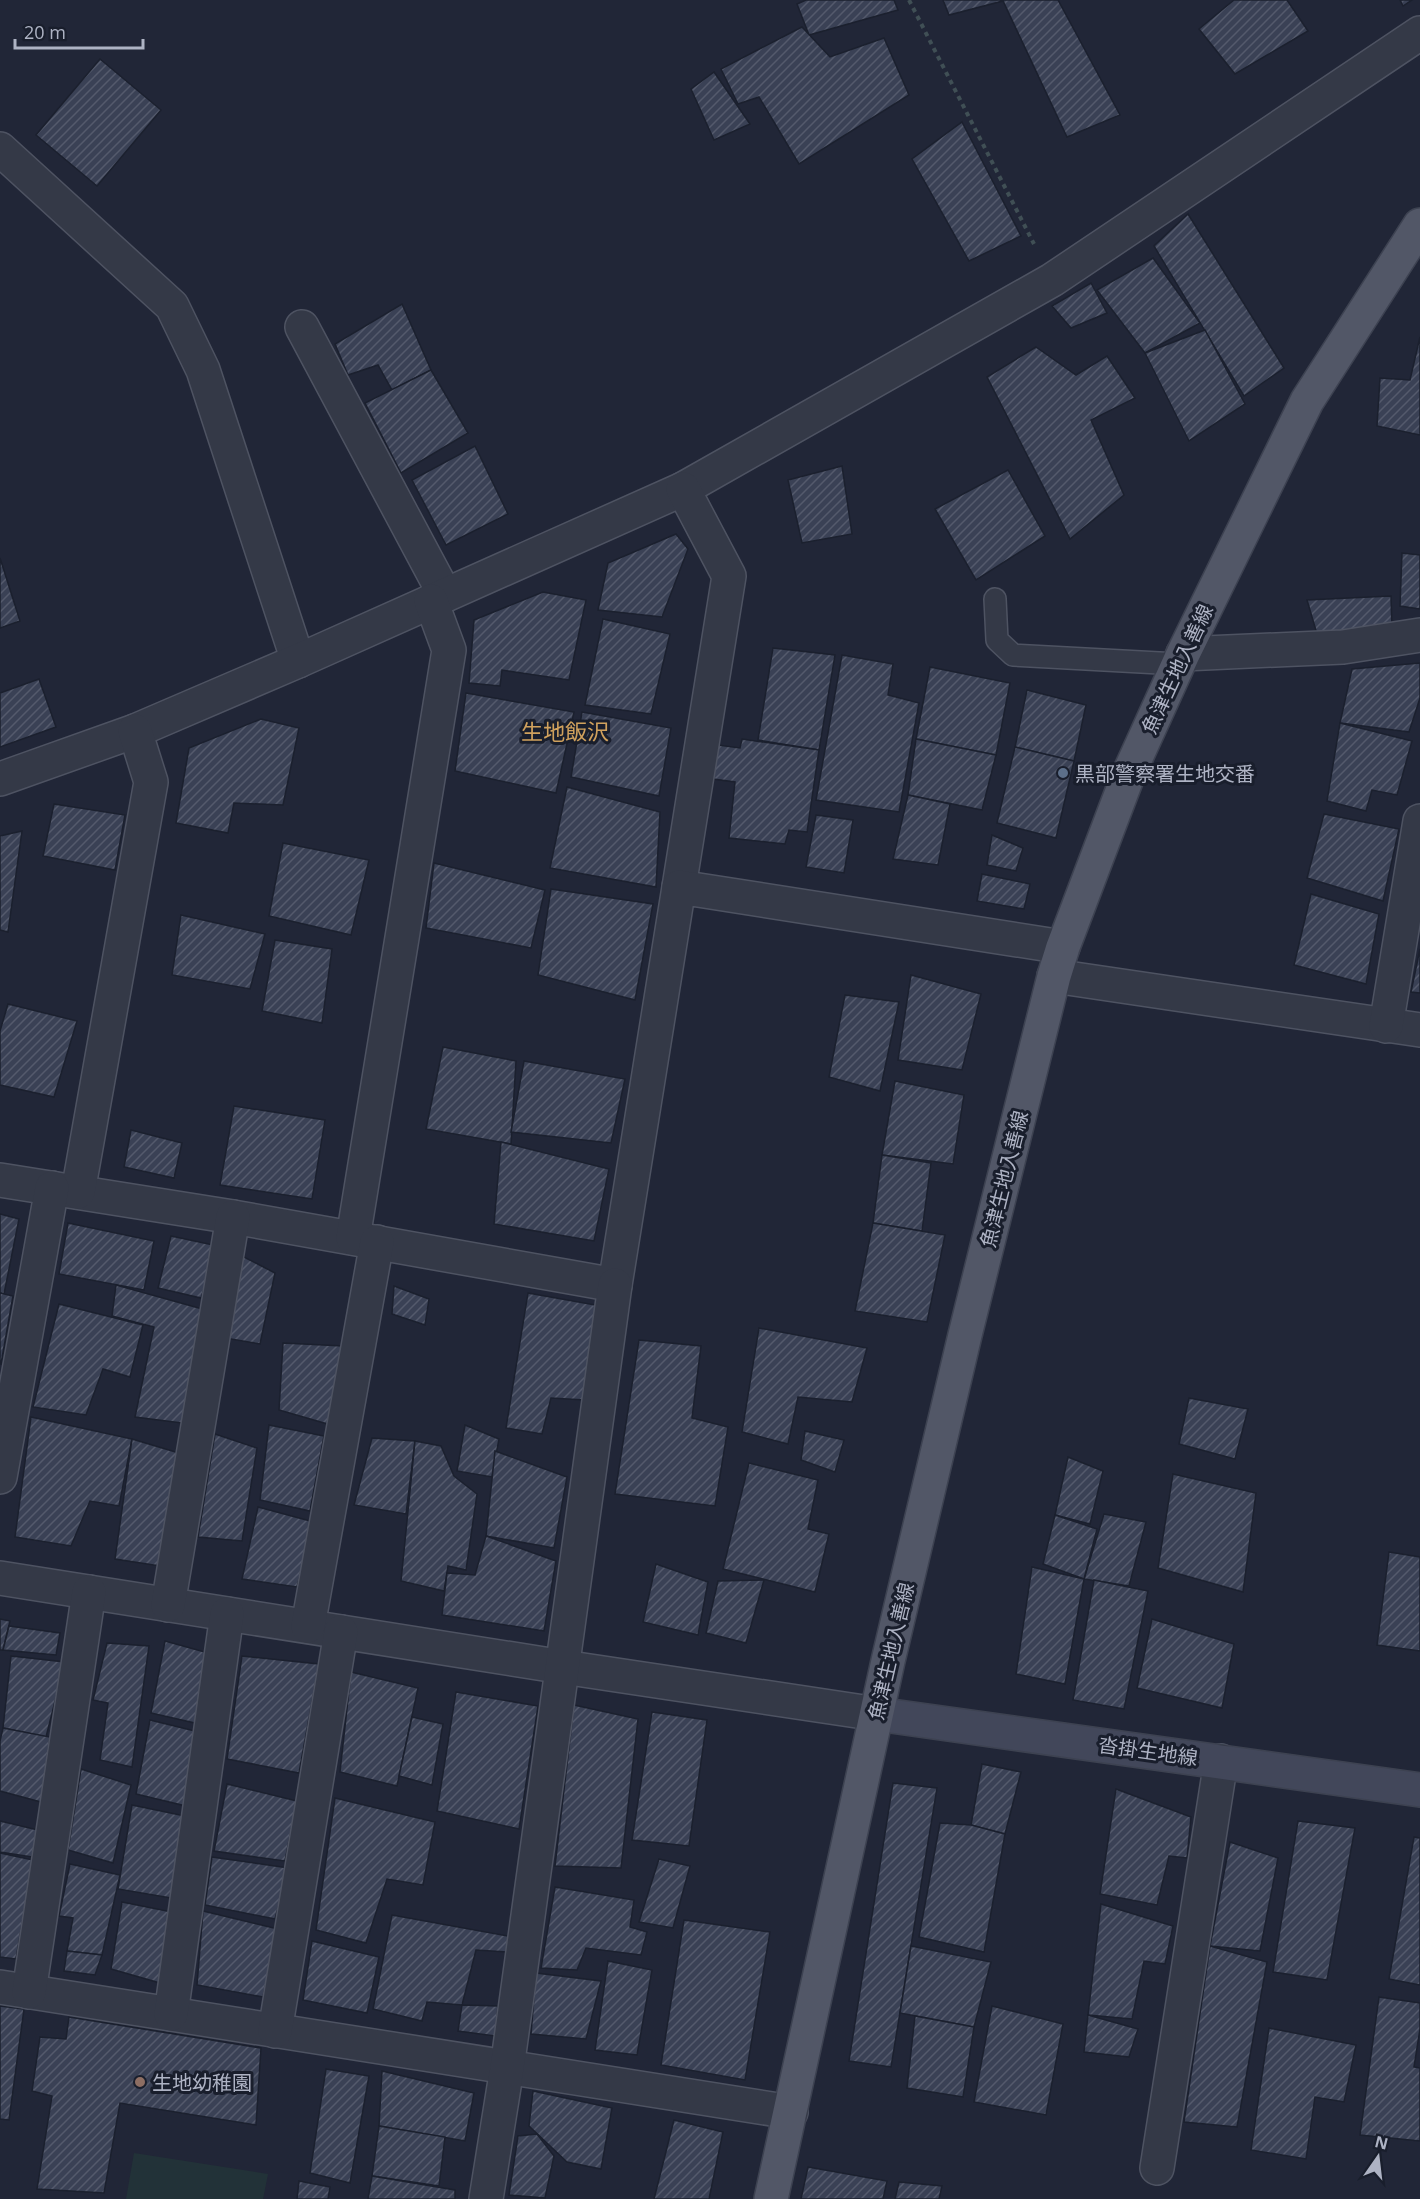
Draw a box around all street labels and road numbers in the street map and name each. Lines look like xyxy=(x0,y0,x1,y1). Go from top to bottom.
street label: 魚津生地入善線 xyxy=(1135,600,1219,738)
street label: 魚津生地入善線 xyxy=(974,1108,1034,1250)
street label: 魚津生地入善線 xyxy=(862,1580,920,1722)
street label: 沓掛生地線 xyxy=(1097,1731,1199,1771)

